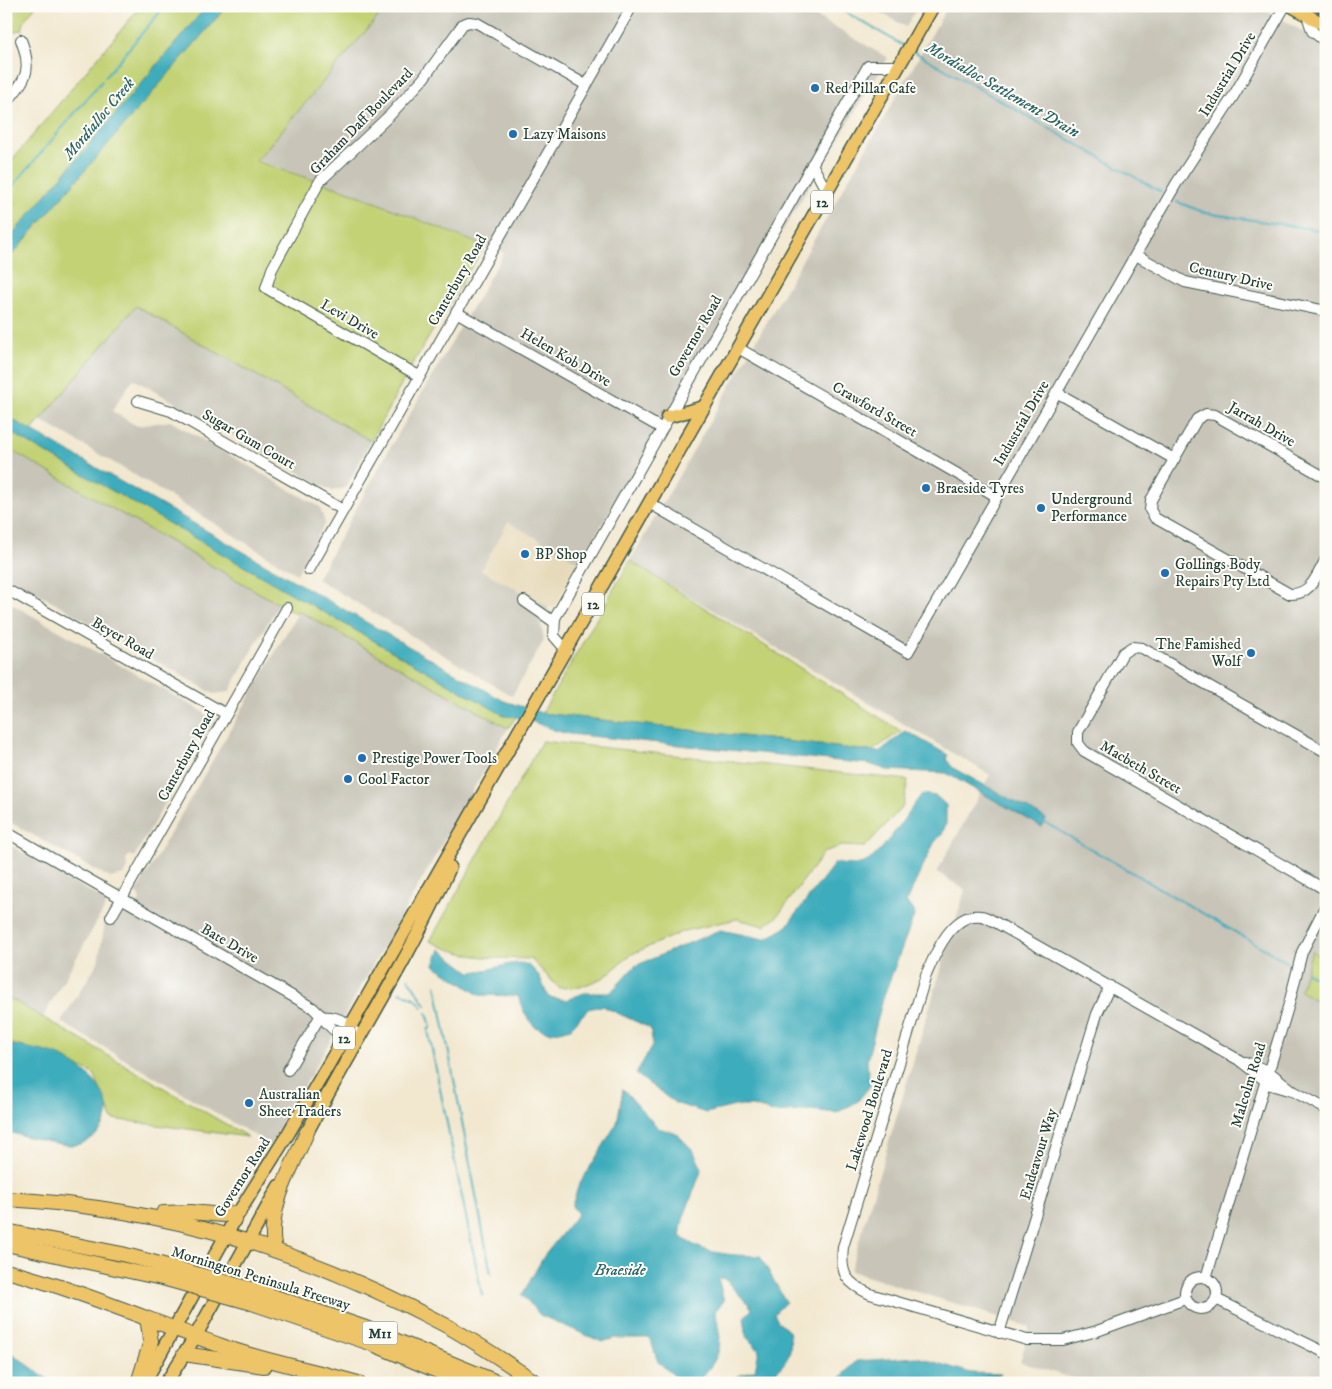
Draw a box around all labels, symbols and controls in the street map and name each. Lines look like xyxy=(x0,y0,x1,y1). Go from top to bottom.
street label: Industrial Drive xyxy=(1195,28,1260,120)
water label: Mordialloc Settlement Drain xyxy=(921,37,1083,142)
street label: Graham Daff Boulevard xyxy=(306,64,418,179)
water label: Mordialloc Creek xyxy=(58,73,139,164)
place label: Red Pillar Cafe xyxy=(825,79,916,98)
marker: Red Pillar Cafe xyxy=(809,82,821,94)
place label: Lazy Maisons xyxy=(523,125,606,144)
marker: Lazy Maisons xyxy=(507,128,519,140)
road number: 12 xyxy=(811,190,833,213)
street label: Canterbury Road xyxy=(424,231,491,329)
street label: Century Drive xyxy=(1187,258,1275,295)
street label: Governor Road xyxy=(664,292,727,380)
street label: Levi Drive xyxy=(317,295,382,344)
street label: Helen Kob Drive xyxy=(517,324,615,391)
street label: Crawford Street xyxy=(829,377,921,442)
street label: Industrial Drive xyxy=(989,377,1054,469)
street label: Jarrah Drive xyxy=(1223,397,1299,451)
street label: Sugar Gum Court xyxy=(199,405,299,474)
place label: Braeside Tyres xyxy=(936,479,1024,498)
marker: Braeside Tyres xyxy=(920,482,932,494)
place label: Underground Performance xyxy=(1051,490,1133,526)
marker: Underground Performance xyxy=(1035,502,1047,514)
place label: BP Shop xyxy=(535,545,587,564)
marker: BP Shop xyxy=(519,548,531,560)
place label: Gollings Body Repairs Pty Ltd xyxy=(1175,555,1270,591)
marker: Gollings Body Repairs Pty Ltd xyxy=(1159,567,1171,579)
road number: 12 xyxy=(582,592,604,616)
street label: Beyer Road xyxy=(88,613,158,664)
place label: The Famished Wolf xyxy=(1156,635,1243,671)
marker: The Famished Wolf xyxy=(1245,647,1257,659)
street label: Canterbury Road xyxy=(153,706,220,804)
street label: Macbeth Street xyxy=(1097,736,1185,799)
place label: Prestige Power Tools xyxy=(372,749,497,768)
marker: Prestige Power Tools xyxy=(356,752,368,764)
place label: Cool Factor xyxy=(358,770,430,789)
marker: Cool Factor xyxy=(342,773,354,785)
street label: Bate Drive xyxy=(198,919,262,968)
road number: 12 xyxy=(333,1026,355,1050)
street label: Malcolm Road xyxy=(1226,1040,1271,1130)
street label: Lakewood Boulevard xyxy=(842,1047,897,1173)
place label: Australian Sheet Traders xyxy=(259,1085,341,1121)
marker: Australian Sheet Traders xyxy=(243,1097,255,1109)
street label: Endeavour Way xyxy=(1016,1105,1062,1202)
street label: Governor Road xyxy=(210,1133,275,1221)
street label: Mornington Peninsula Freeway xyxy=(169,1242,354,1315)
water label: Braeside xyxy=(594,1260,646,1280)
road number: M11 xyxy=(362,1322,398,1345)

